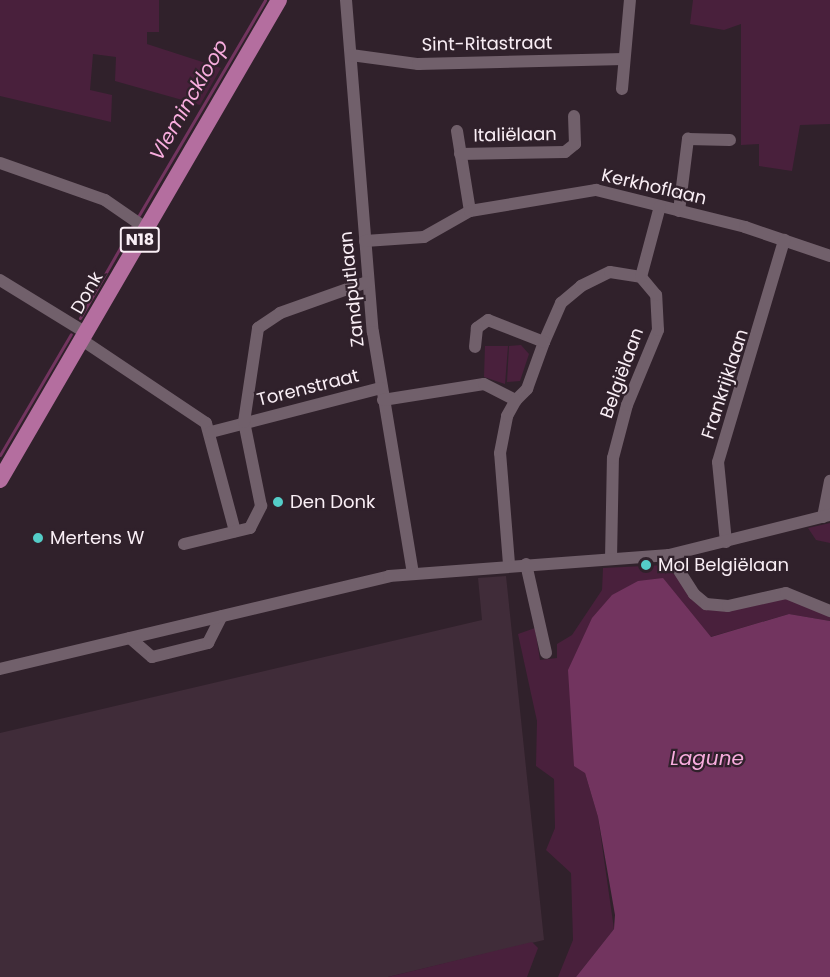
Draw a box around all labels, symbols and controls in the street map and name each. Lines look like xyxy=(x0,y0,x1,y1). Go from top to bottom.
street label: Sint-Ritastraat xyxy=(422,32,552,56)
water label: Vleminckloop xyxy=(145,35,233,165)
street label: Italiëlaan xyxy=(473,123,557,147)
street label: Kerkhoflaan xyxy=(599,164,709,210)
road number: N18 xyxy=(119,227,161,253)
street label: Zandputlaan xyxy=(335,230,369,348)
street label: Donk xyxy=(66,268,108,318)
street label: Belgiëlaan xyxy=(596,325,648,421)
street label: Frankrijklaan xyxy=(697,326,753,442)
street label: Torenstraat xyxy=(255,365,361,411)
place label: Den Donk xyxy=(290,491,375,513)
marker: Den Donk xyxy=(271,495,285,509)
place label: Mertens W xyxy=(50,527,144,549)
marker: Mertens W xyxy=(31,531,45,545)
place label: Mol Belgiëlaan xyxy=(658,554,789,576)
marker: Mol Belgiëlaan xyxy=(639,558,653,572)
water label: Lagune xyxy=(670,746,744,770)

